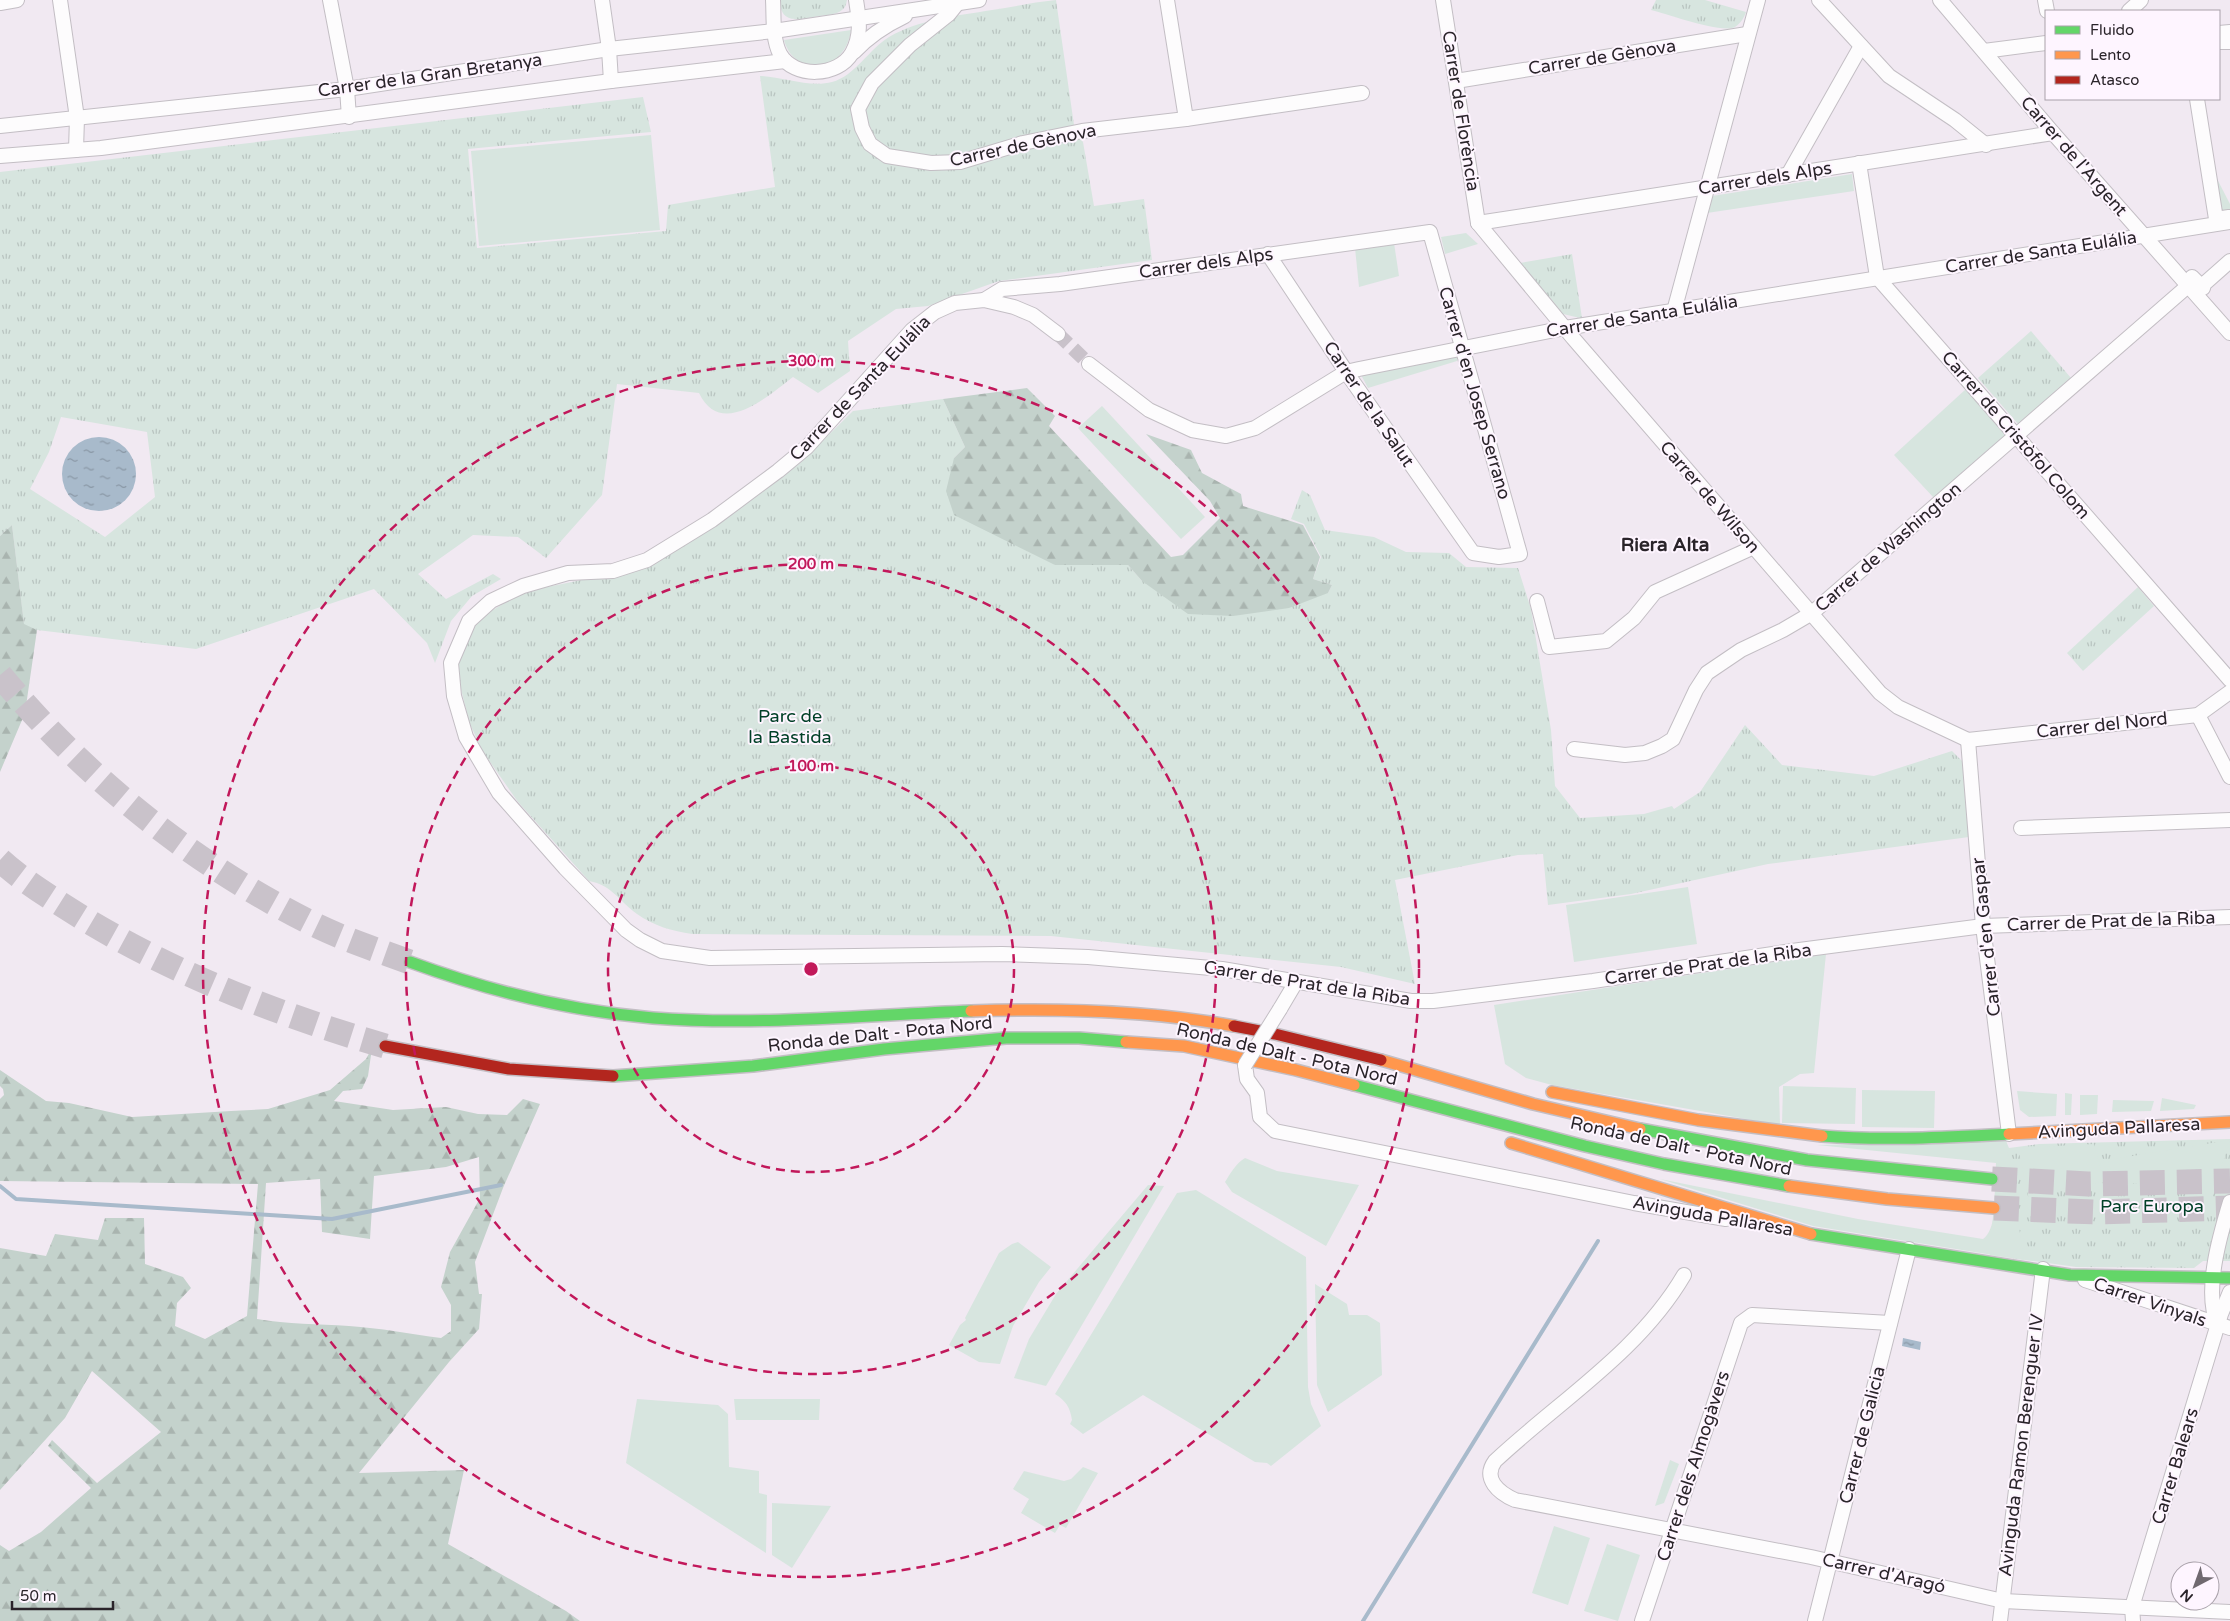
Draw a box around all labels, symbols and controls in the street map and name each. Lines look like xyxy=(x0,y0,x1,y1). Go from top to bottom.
legend xyxy=(2045,10,2220,100)
text: Fluido xyxy=(2090,21,2134,39)
street label: Carrer de Florència xyxy=(1437,29,1485,193)
street label: Carrer de Gènova xyxy=(1527,34,1677,80)
text: Lento xyxy=(2090,46,2131,64)
street label: Carrer de la Gran Bretanya xyxy=(316,48,544,102)
text: Atasco xyxy=(2090,71,2139,89)
street label: Carrer de l'Argent xyxy=(2016,92,2132,221)
street label: Carrer de Gènova xyxy=(948,119,1098,171)
street label: Carrer dels Alps xyxy=(1697,157,1833,199)
street label: Carrer de Santa Eulália xyxy=(1944,226,2138,278)
street label: Carrer dels Alps xyxy=(1138,243,1274,283)
street label: Carrer d'en Josep Serrano xyxy=(1434,284,1516,502)
street label: Carrer de Santa Eulália xyxy=(1545,290,1739,342)
street label: Carrer de Santa Eulália xyxy=(785,311,935,465)
street label: Carrer de la Salut xyxy=(1319,337,1419,471)
street label: Carrer de Cristòfol Colom xyxy=(1937,346,2095,524)
text: 300 m xyxy=(788,352,834,370)
street label: Carrer de Wilson xyxy=(1655,436,1765,558)
street label: Carrer de Washington xyxy=(1810,477,1966,617)
district label: Riera Alta xyxy=(1621,534,1709,556)
text: 200 m xyxy=(788,555,834,573)
park label: Parc de la Bastida xyxy=(748,705,832,748)
street label: Carrer del Nord xyxy=(2035,707,2169,743)
text: 100 m xyxy=(788,757,834,775)
street label: Carrer d'en Gaspar xyxy=(1967,856,2005,1018)
street label: Carrer de Prat de la Riba xyxy=(2006,906,2216,936)
street label: Carrer de Prat de la Riba xyxy=(1603,939,1813,989)
street label: Carrer de Prat de la Riba xyxy=(1202,956,1412,1010)
centre of rings xyxy=(802,960,820,978)
street label: Ronda de Dalt - Pota Nord xyxy=(766,1011,994,1057)
street label: Ronda de Dalt - Pota Nord xyxy=(1174,1018,1400,1090)
street label: Ronda de Dalt - Pota Nord xyxy=(1568,1112,1794,1180)
street label: Avinguda Pallaresa xyxy=(2037,1113,2201,1143)
street label: Avinguda Pallaresa xyxy=(1631,1191,1795,1241)
park label: Parc Europa xyxy=(2100,1195,2204,1217)
street label: Carrer Vinyals xyxy=(2090,1272,2210,1332)
street label: Avinguda Ramon Berenguer IV xyxy=(1994,1312,2048,1578)
street label: Carrer de Galicia xyxy=(1834,1364,1890,1506)
street label: Carrer dels Almogàvers xyxy=(1652,1368,1734,1564)
street label: Carrer Balears xyxy=(2147,1405,2203,1527)
street label: Carrer d'Aragó xyxy=(1820,1548,1948,1598)
north arrow xyxy=(2170,1561,2220,1611)
scale bar xyxy=(12,1578,114,1610)
text: N xyxy=(2177,1585,2197,1606)
text: 50 m xyxy=(20,1587,57,1605)

